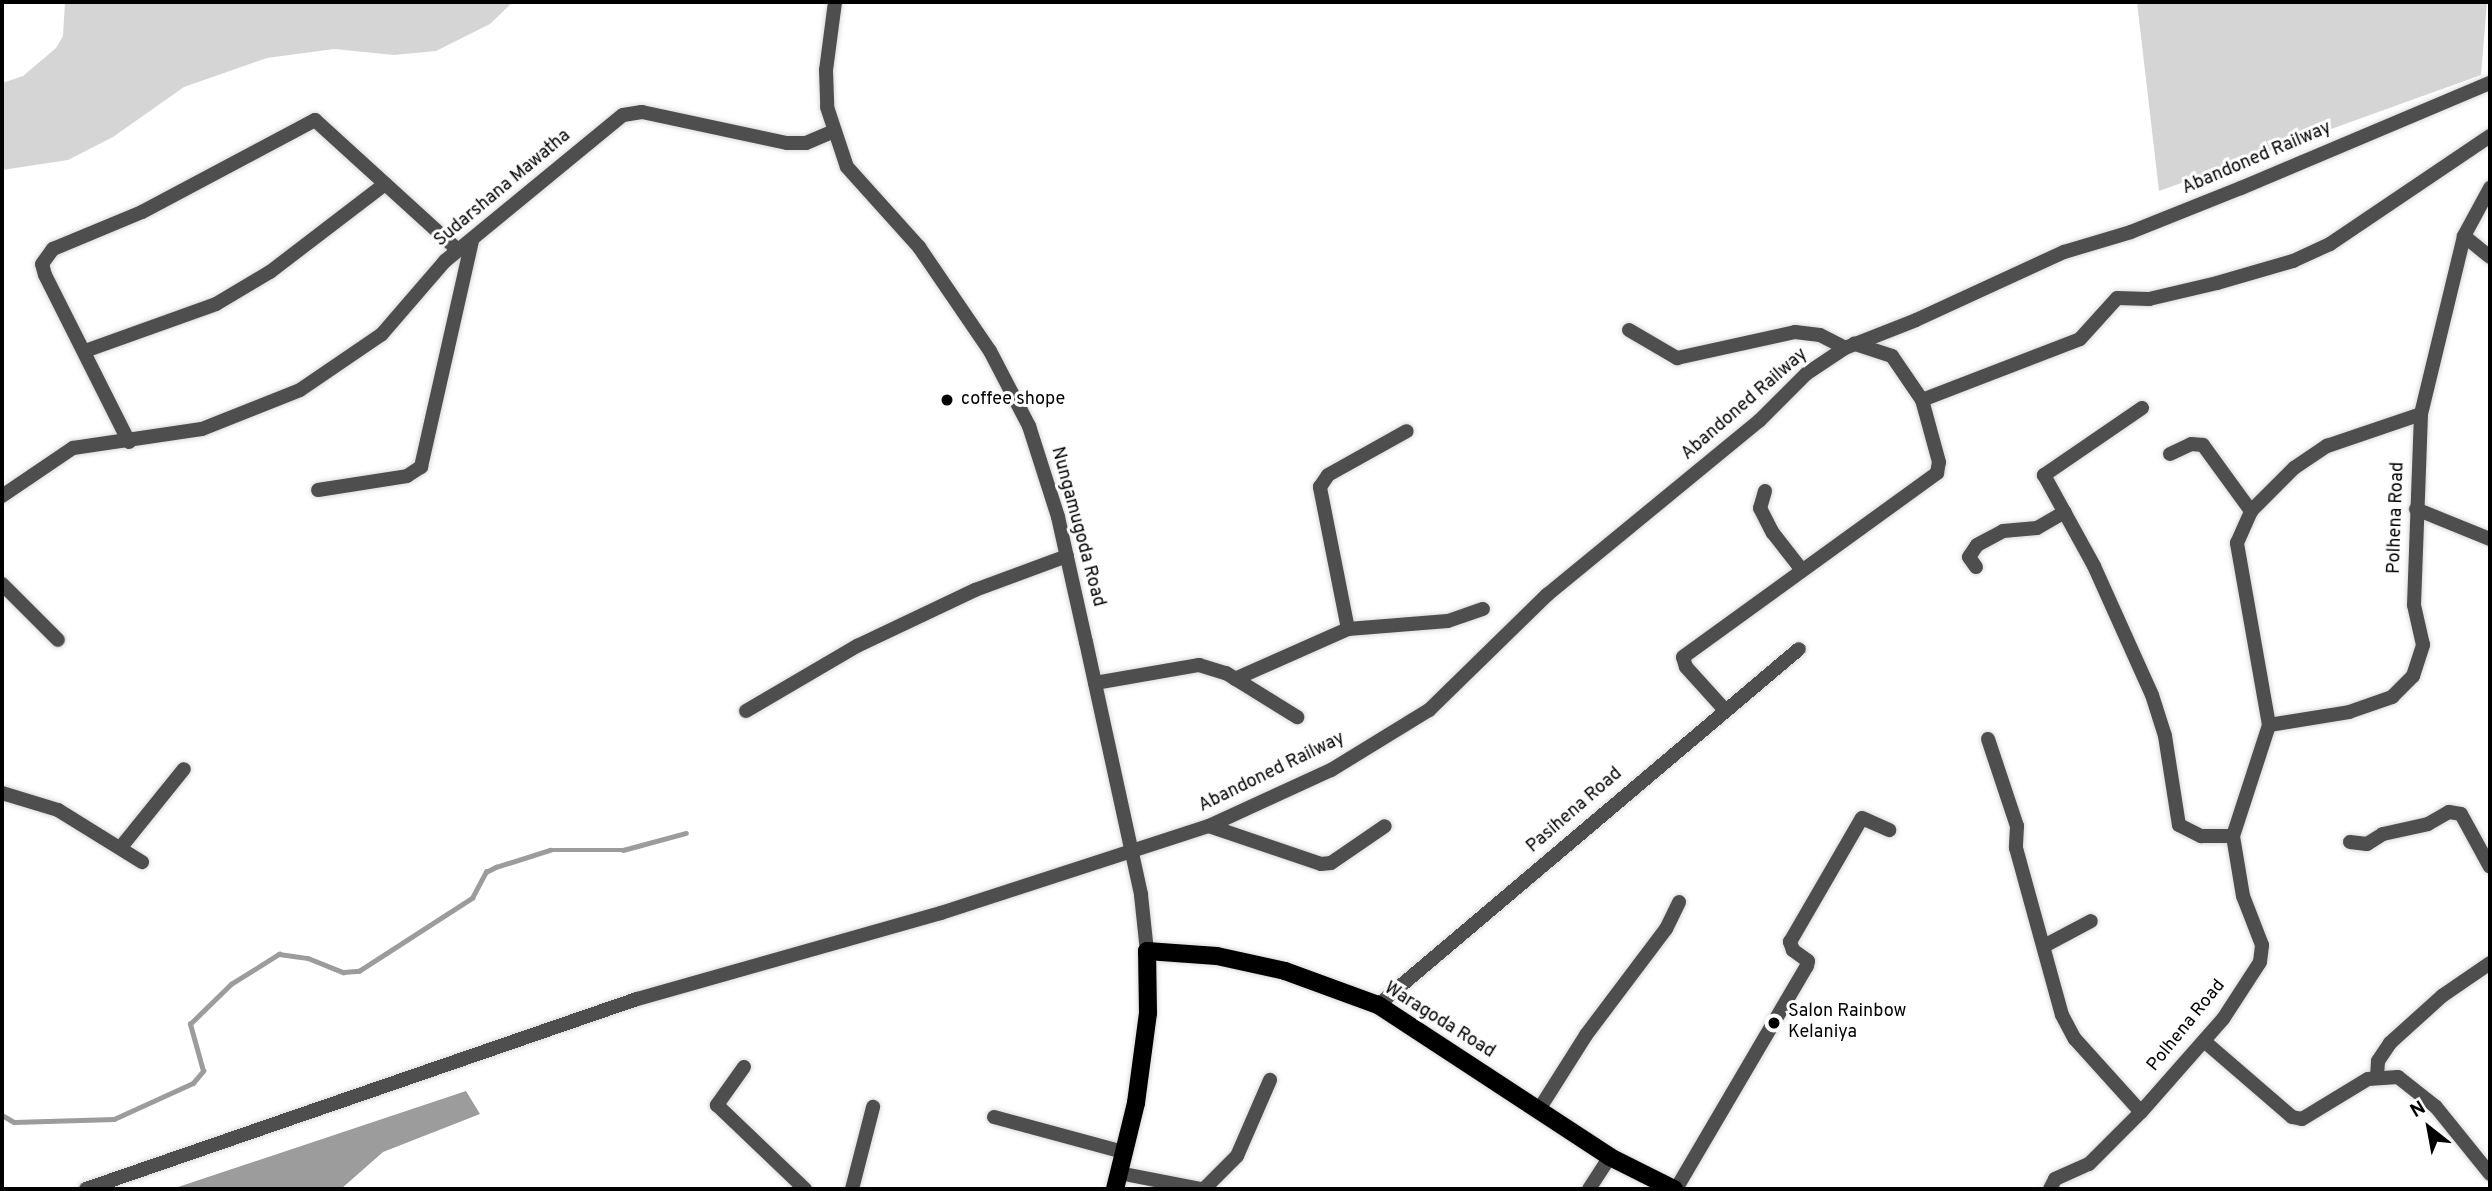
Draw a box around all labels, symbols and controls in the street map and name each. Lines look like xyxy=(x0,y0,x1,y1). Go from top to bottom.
street label: Abandoned Railway xyxy=(2179,118,2335,200)
street label: Sudarshana Mawatha xyxy=(431,126,575,252)
street label: Abandoned Railway xyxy=(1678,344,1812,466)
place label: coffee shope xyxy=(961,389,1065,411)
marker: coffee shope xyxy=(939,392,955,408)
street label: Nungamugoda Road xyxy=(1045,445,1109,609)
street label: Polhena Road xyxy=(2384,462,2410,574)
street label: Abandoned Railway xyxy=(1195,728,1349,818)
street label: Pasihena Road xyxy=(1523,764,1627,858)
street label: Polhena Road xyxy=(2143,976,2231,1076)
street label: Waragoda Road xyxy=(1380,978,1498,1064)
place label: Salon Rainbow Kelaniya xyxy=(1788,1002,1906,1044)
marker: Salon Rainbow Kelaniya xyxy=(1766,1015,1782,1031)
north arrow xyxy=(2394,1093,2464,1163)
text: N xyxy=(2406,1096,2430,1124)

